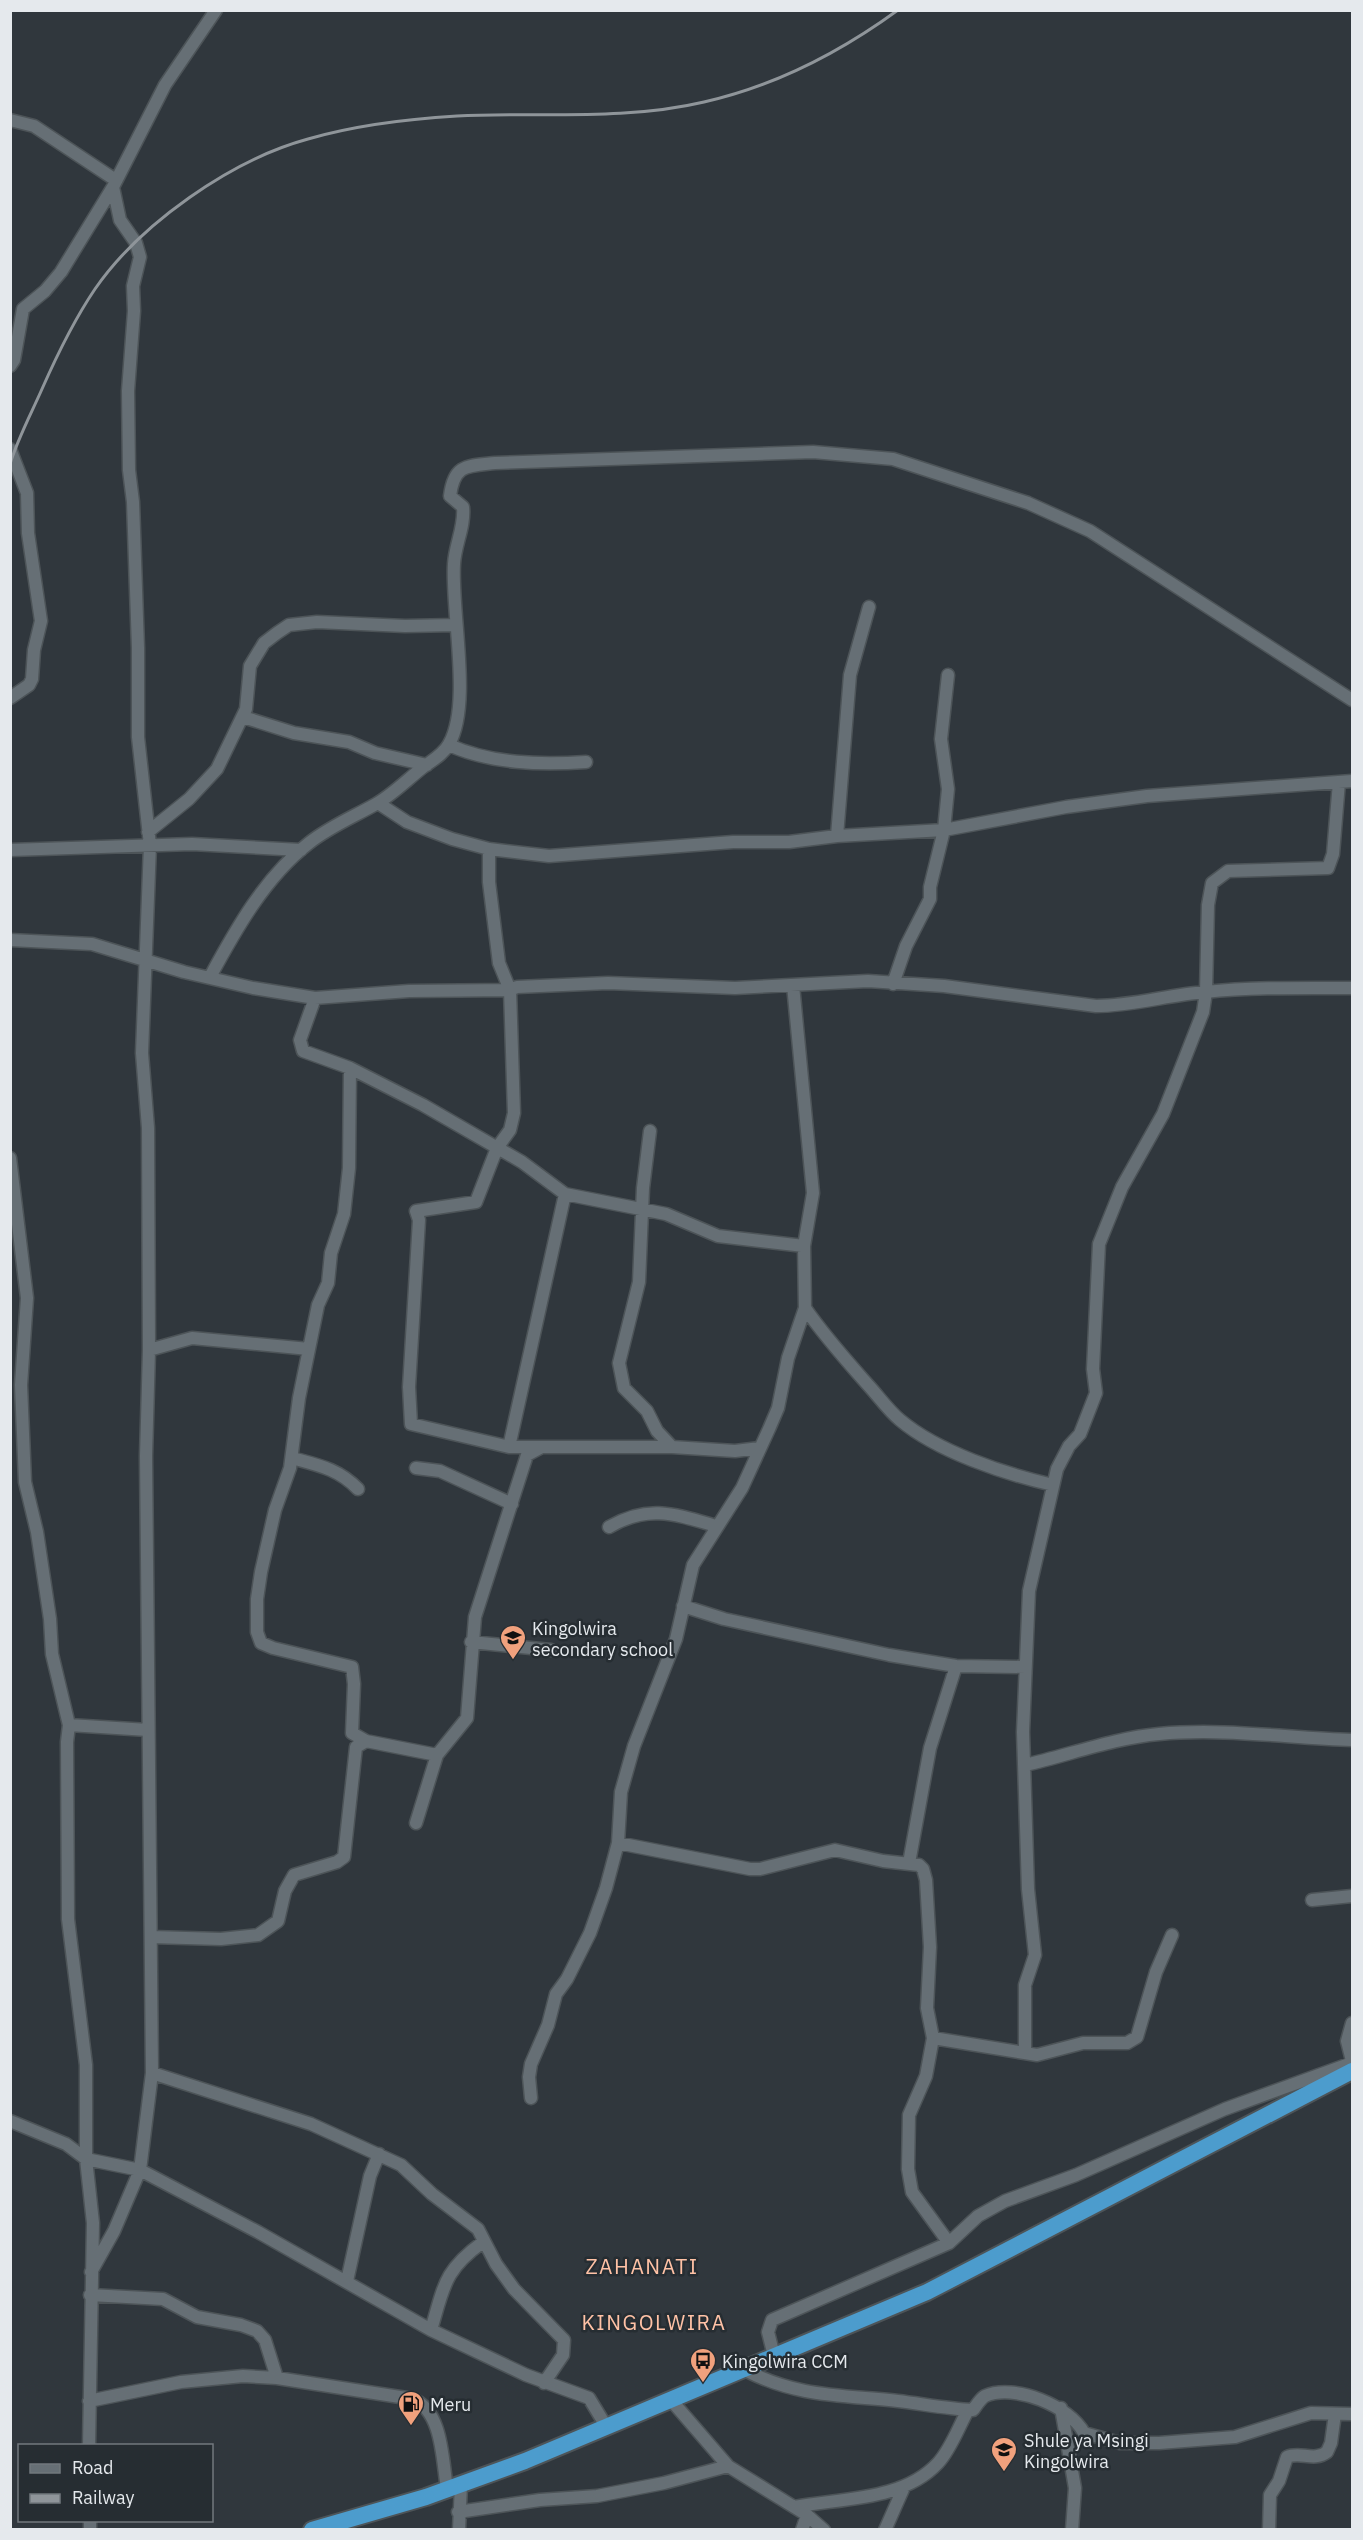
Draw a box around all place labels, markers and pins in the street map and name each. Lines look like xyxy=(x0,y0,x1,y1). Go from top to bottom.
place label: Kingolwira secondary school xyxy=(532,1617,673,1661)
school or university icon: Kingolwira secondary school xyxy=(498,1623,528,1661)
bus stop icon: Kingolwira CCM xyxy=(688,2346,718,2384)
place label: Kingolwira CCM xyxy=(722,2350,848,2373)
fuel station icon: Meru xyxy=(396,2389,426,2427)
place label: Meru xyxy=(430,2393,471,2416)
place label: Shule ya Msingi Kingolwira xyxy=(1024,2429,1149,2473)
school or university icon: Shule ya Msingi Kingolwira xyxy=(989,2435,1019,2473)

